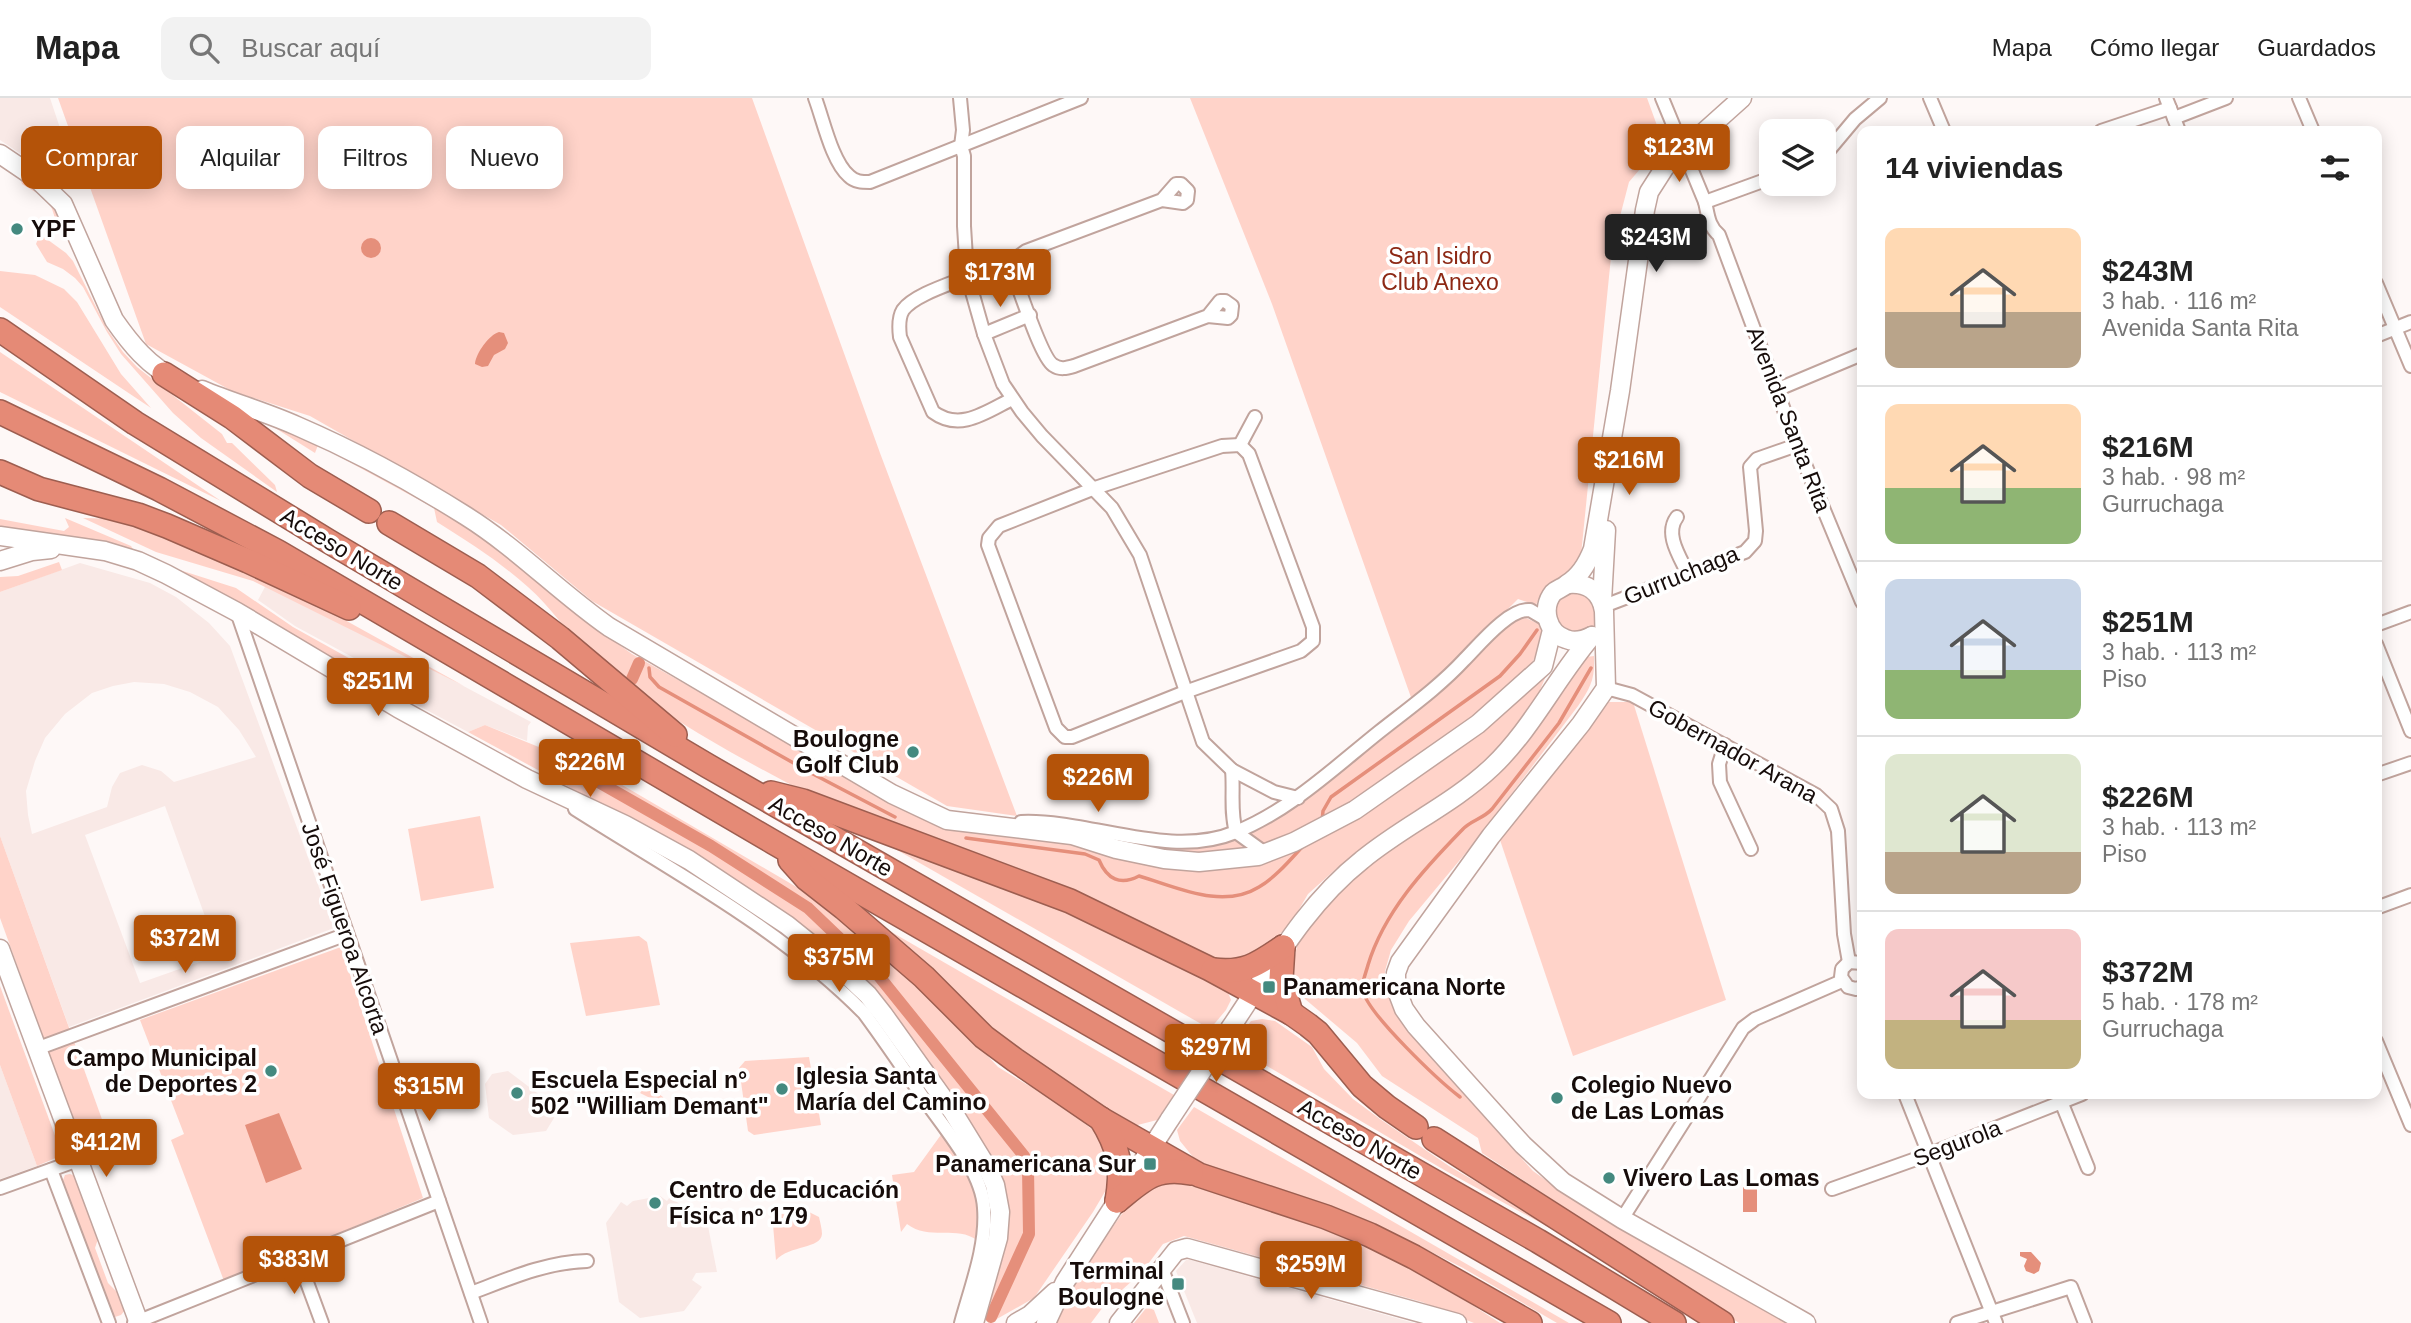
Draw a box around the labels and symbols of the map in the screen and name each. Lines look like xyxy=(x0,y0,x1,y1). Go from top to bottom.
pin: $123M xyxy=(1630,125,1728,184)
pin: $243M xyxy=(1607,214,1705,274)
place label: YPF xyxy=(31,216,76,242)
marker: YPF xyxy=(9,221,25,237)
park label: San Isidro Club Anexo xyxy=(1381,243,1499,295)
pin: $173M xyxy=(951,250,1049,309)
street label: Avenida Santa Rita xyxy=(1742,323,1836,516)
pin: $216M xyxy=(1580,438,1678,497)
street label: Acceso Norte xyxy=(276,502,408,596)
street label: Gurruchaga xyxy=(1620,540,1742,610)
pin: $251M xyxy=(329,658,427,718)
street label: Gobernador Arana xyxy=(1644,694,1822,808)
place label: Boulogne Golf Club xyxy=(793,726,899,778)
pin: $226M xyxy=(541,740,639,799)
marker: Boulogne Golf Club xyxy=(905,744,921,760)
pin: $226M xyxy=(1049,754,1147,814)
street label: Acceso Norte xyxy=(765,790,897,882)
street label: José Figueroa Alcorta xyxy=(296,819,394,1038)
pin: $372M xyxy=(136,916,234,975)
pin: $375M xyxy=(790,934,888,994)
place label: Panamericana Norte xyxy=(1283,974,1505,1000)
marker: Panamericana Norte xyxy=(1261,979,1277,995)
pin: $297M xyxy=(1167,1024,1265,1084)
place label: Campo Municipal de Deportes 2 xyxy=(67,1045,257,1097)
marker: Campo Municipal de Deportes 2 xyxy=(263,1063,279,1079)
pin: $315M xyxy=(380,1063,478,1123)
place label: Iglesia Santa María del Camino xyxy=(796,1063,986,1115)
place label: Escuela Especial n° 502 "William Demant" xyxy=(531,1067,769,1119)
place label: Colegio Nuevo de Las Lomas xyxy=(1571,1072,1732,1124)
marker: Iglesia Santa María del Camino xyxy=(774,1081,790,1097)
marker: Escuela Especial n° 502 "William Demant" xyxy=(509,1085,525,1101)
marker: Colegio Nuevo de Las Lomas xyxy=(1549,1090,1565,1106)
street label: Acceso Norte xyxy=(1294,1093,1426,1185)
street label: Segurola xyxy=(1909,1114,2005,1172)
pin: $412M xyxy=(57,1119,155,1179)
place label: Panamericana Sur xyxy=(935,1151,1136,1177)
marker: Panamericana Sur xyxy=(1142,1156,1158,1172)
place label: Vivero Las Lomas xyxy=(1623,1165,1819,1191)
marker: Vivero Las Lomas xyxy=(1601,1170,1617,1186)
place label: Centro de Educación Física nº 179 xyxy=(669,1177,899,1229)
marker: Centro de Educación Física nº 179 xyxy=(647,1195,663,1211)
pin: $383M xyxy=(245,1236,343,1296)
pin: $259M xyxy=(1262,1242,1360,1301)
place label: Terminal Boulogne xyxy=(1058,1258,1164,1310)
marker: Terminal Boulogne xyxy=(1170,1276,1186,1292)

